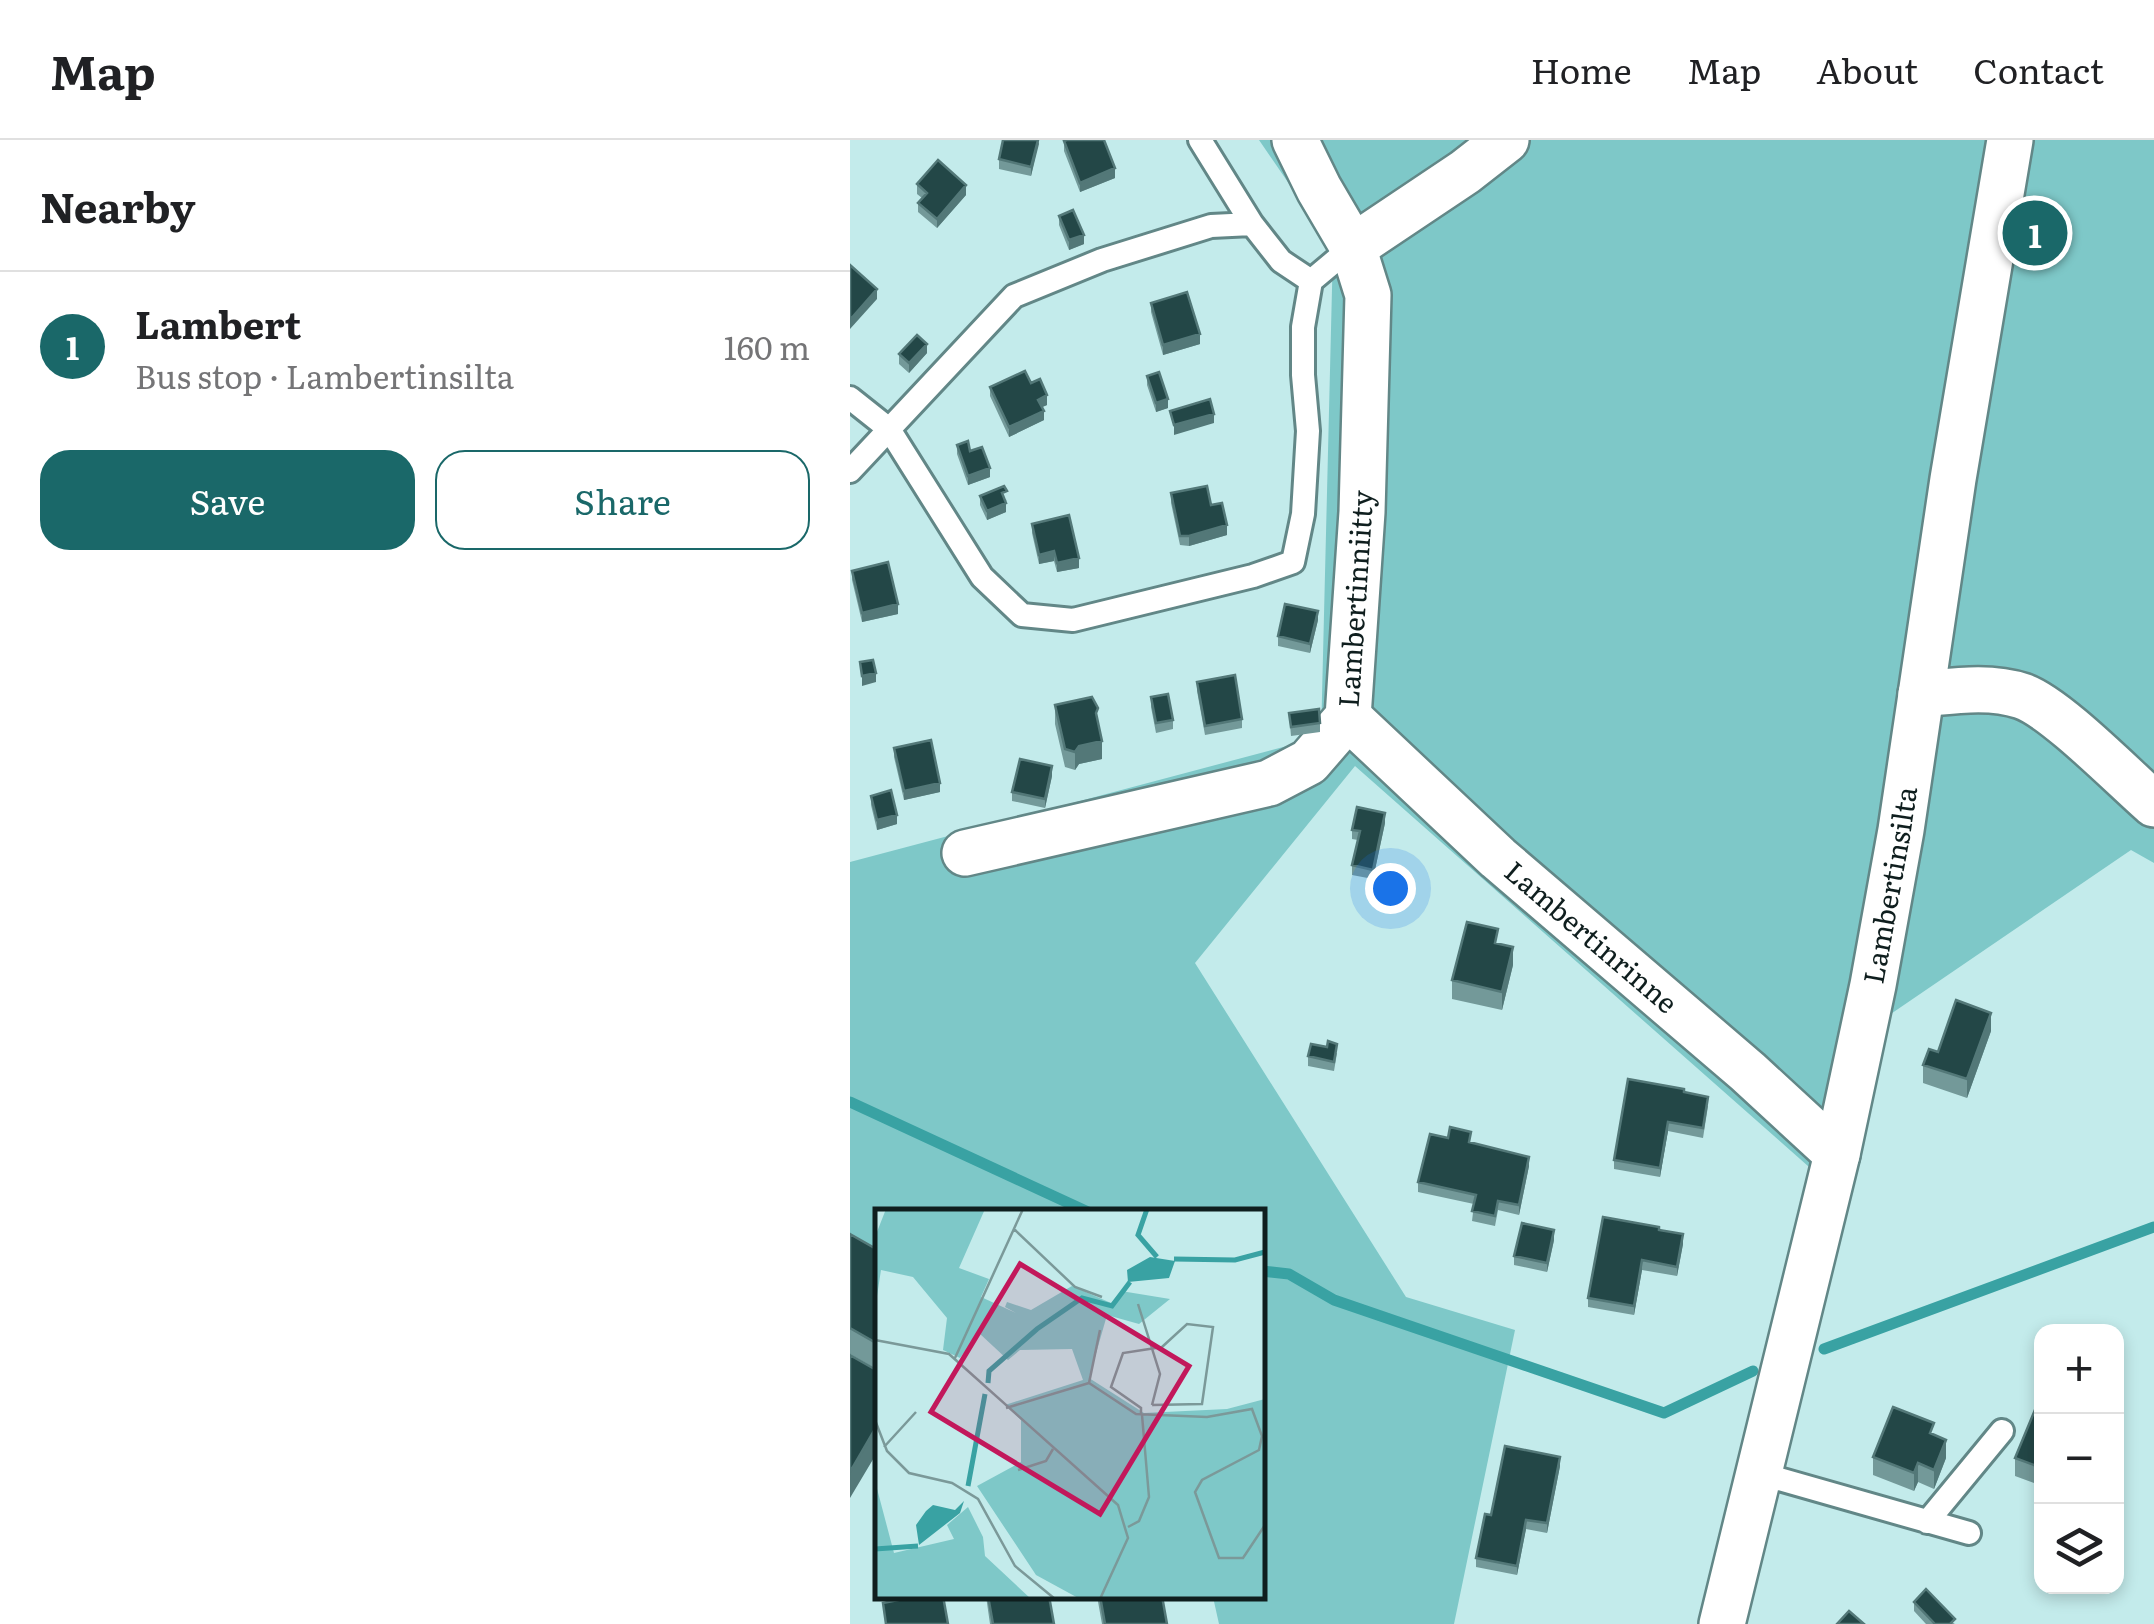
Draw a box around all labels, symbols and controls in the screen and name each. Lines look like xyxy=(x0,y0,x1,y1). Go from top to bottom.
text: Map xyxy=(50,34,156,105)
text: Home xyxy=(1531,43,1632,95)
text: Map xyxy=(1687,43,1761,95)
text: About xyxy=(1816,43,1918,95)
text: Contact xyxy=(1973,43,2104,95)
text: Nearby xyxy=(40,174,196,236)
pin: 1 xyxy=(2002,196,2068,270)
text: Lambert xyxy=(135,294,301,351)
text: 1 xyxy=(66,322,79,370)
text: 160 m xyxy=(724,322,810,370)
text: Bus stop · Lambertinsilta xyxy=(135,351,514,399)
button: Save xyxy=(40,450,415,550)
button: Share xyxy=(435,450,810,550)
street label: Lambertinniitty xyxy=(1326,489,1382,709)
street label: Lambertinsilta xyxy=(1851,783,1926,987)
street label: Lambertinrinne xyxy=(1496,850,1688,1022)
your location xyxy=(1365,863,1416,914)
inset map xyxy=(875,1209,1265,1599)
map controls xyxy=(2034,1324,2124,1594)
button: + xyxy=(2034,1324,2124,1414)
button: − xyxy=(2034,1414,2124,1504)
button: layers xyxy=(2034,1504,2124,1594)

